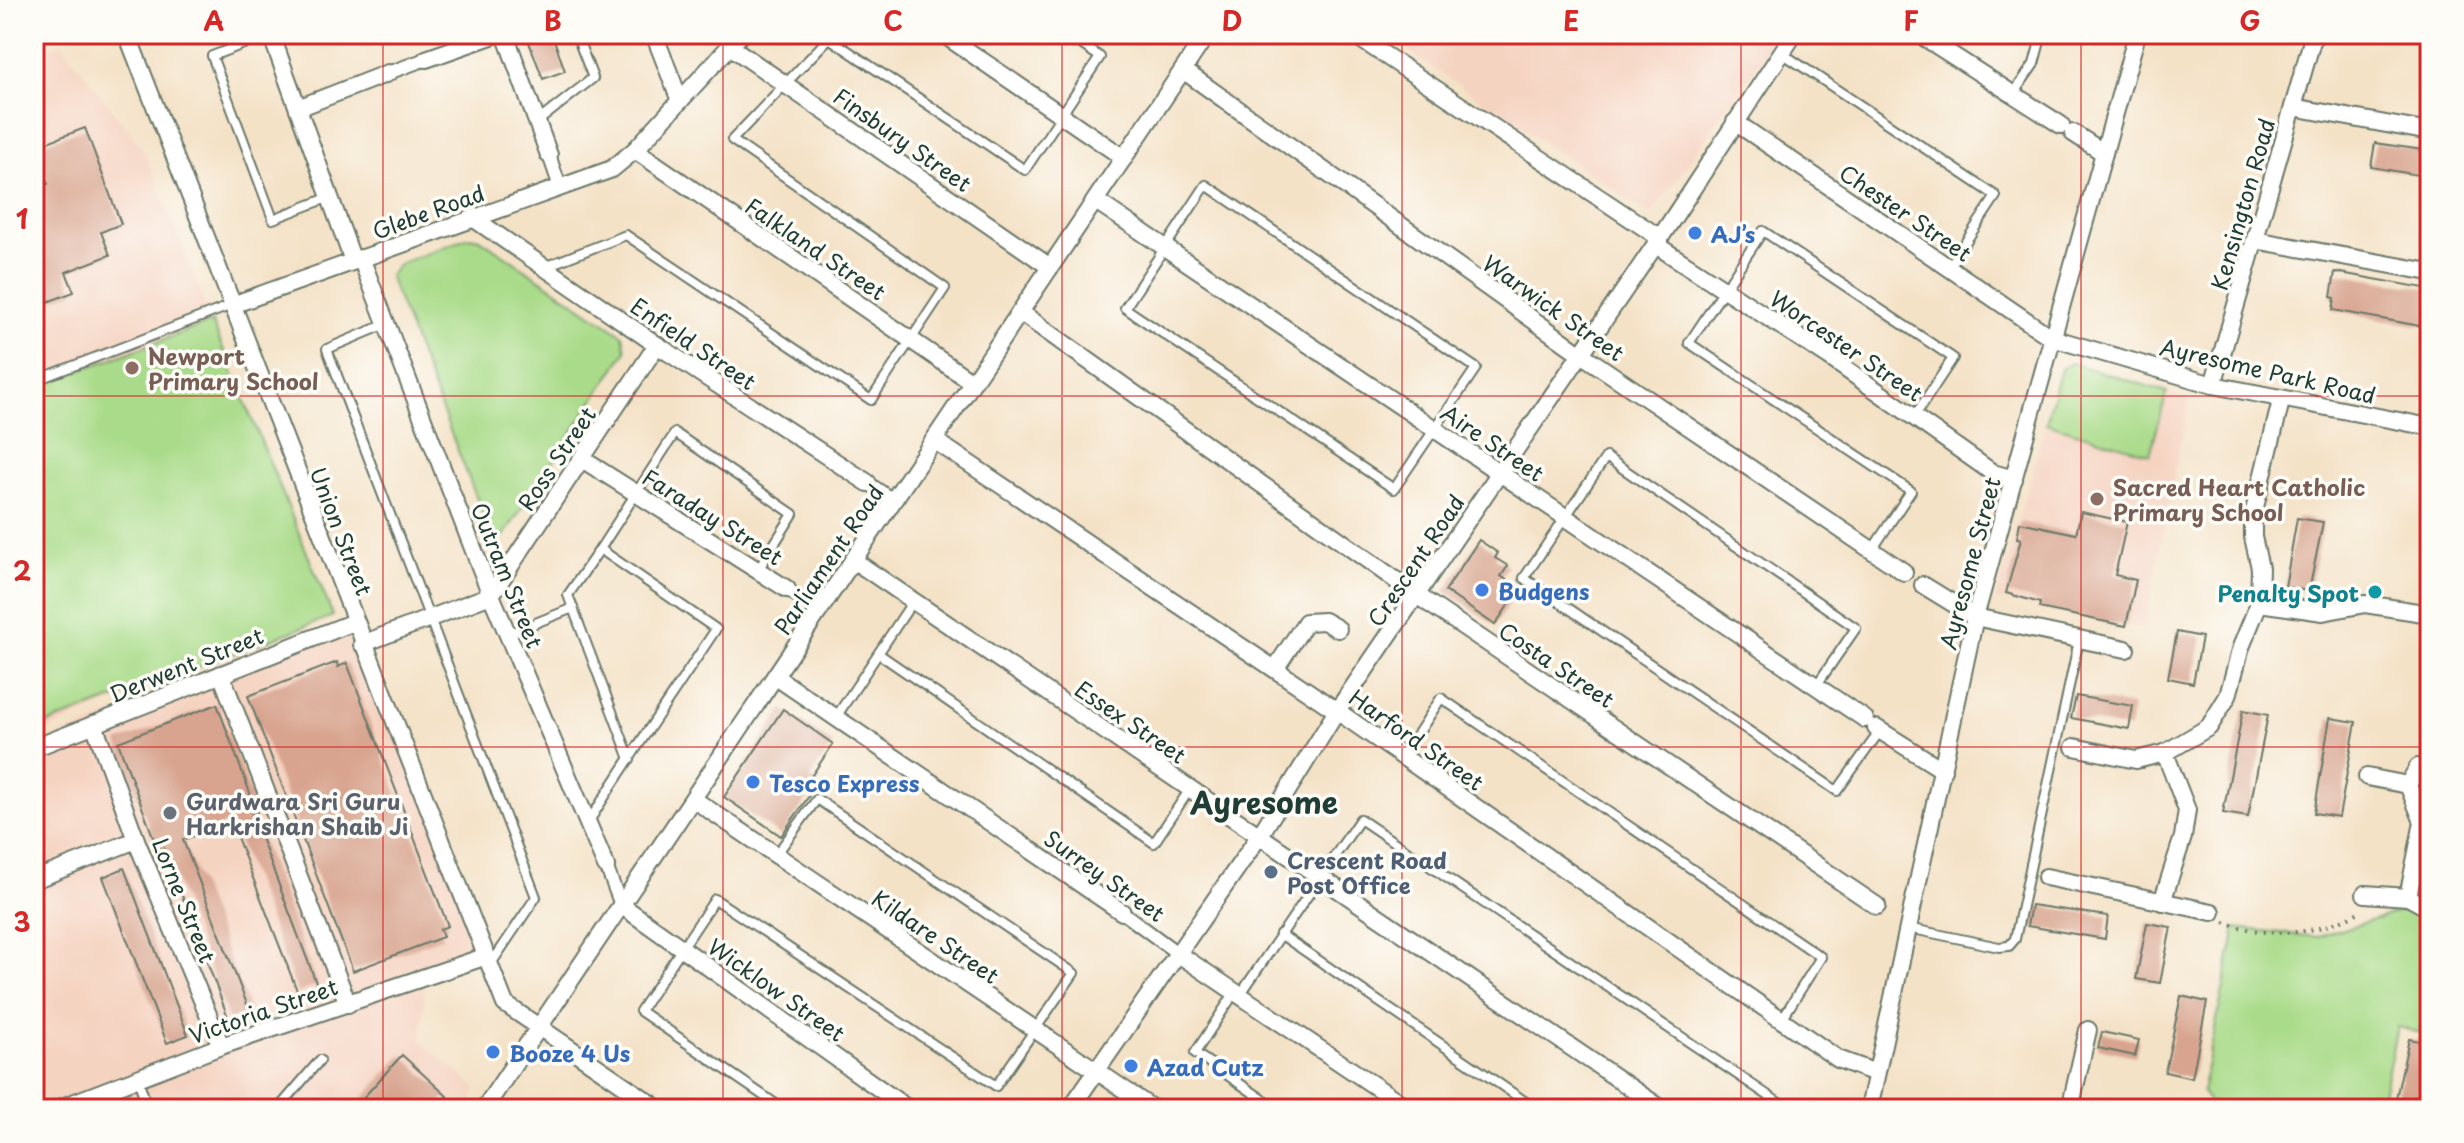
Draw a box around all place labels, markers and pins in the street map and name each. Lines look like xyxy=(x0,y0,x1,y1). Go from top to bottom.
place label: AJ’s xyxy=(1711,217,1755,250)
marker: AJ’s xyxy=(1686,224,1704,242)
place label: Newport Primary School xyxy=(148,339,319,397)
marker: Newport Primary School xyxy=(123,359,141,377)
place label: Sacred Heart Catholic Primary School xyxy=(2113,470,2365,528)
marker: Sacred Heart Catholic Primary School xyxy=(2088,490,2106,508)
place label: Budgens xyxy=(1498,574,1589,607)
place label: Penalty Spot xyxy=(2217,576,2359,609)
marker: Budgens xyxy=(1473,581,1491,599)
marker: Penalty Spot xyxy=(2366,583,2384,601)
place label: Tesco Express xyxy=(769,766,920,799)
marker: Tesco Express xyxy=(744,773,762,791)
place label: Gurdwara Sri Guru Harkrishan Shaib Ji xyxy=(186,784,408,842)
marker: Gurdwara Sri Guru Harkrishan Shaib Ji xyxy=(161,804,179,822)
place label: Crescent Road Post Office xyxy=(1287,843,1447,901)
marker: Crescent Road Post Office xyxy=(1262,863,1280,881)
place label: Booze 4 Us xyxy=(509,1036,630,1069)
marker: Booze 4 Us xyxy=(484,1043,502,1061)
place label: Azad Cutz xyxy=(1147,1050,1264,1083)
marker: Azad Cutz xyxy=(1122,1057,1140,1075)

